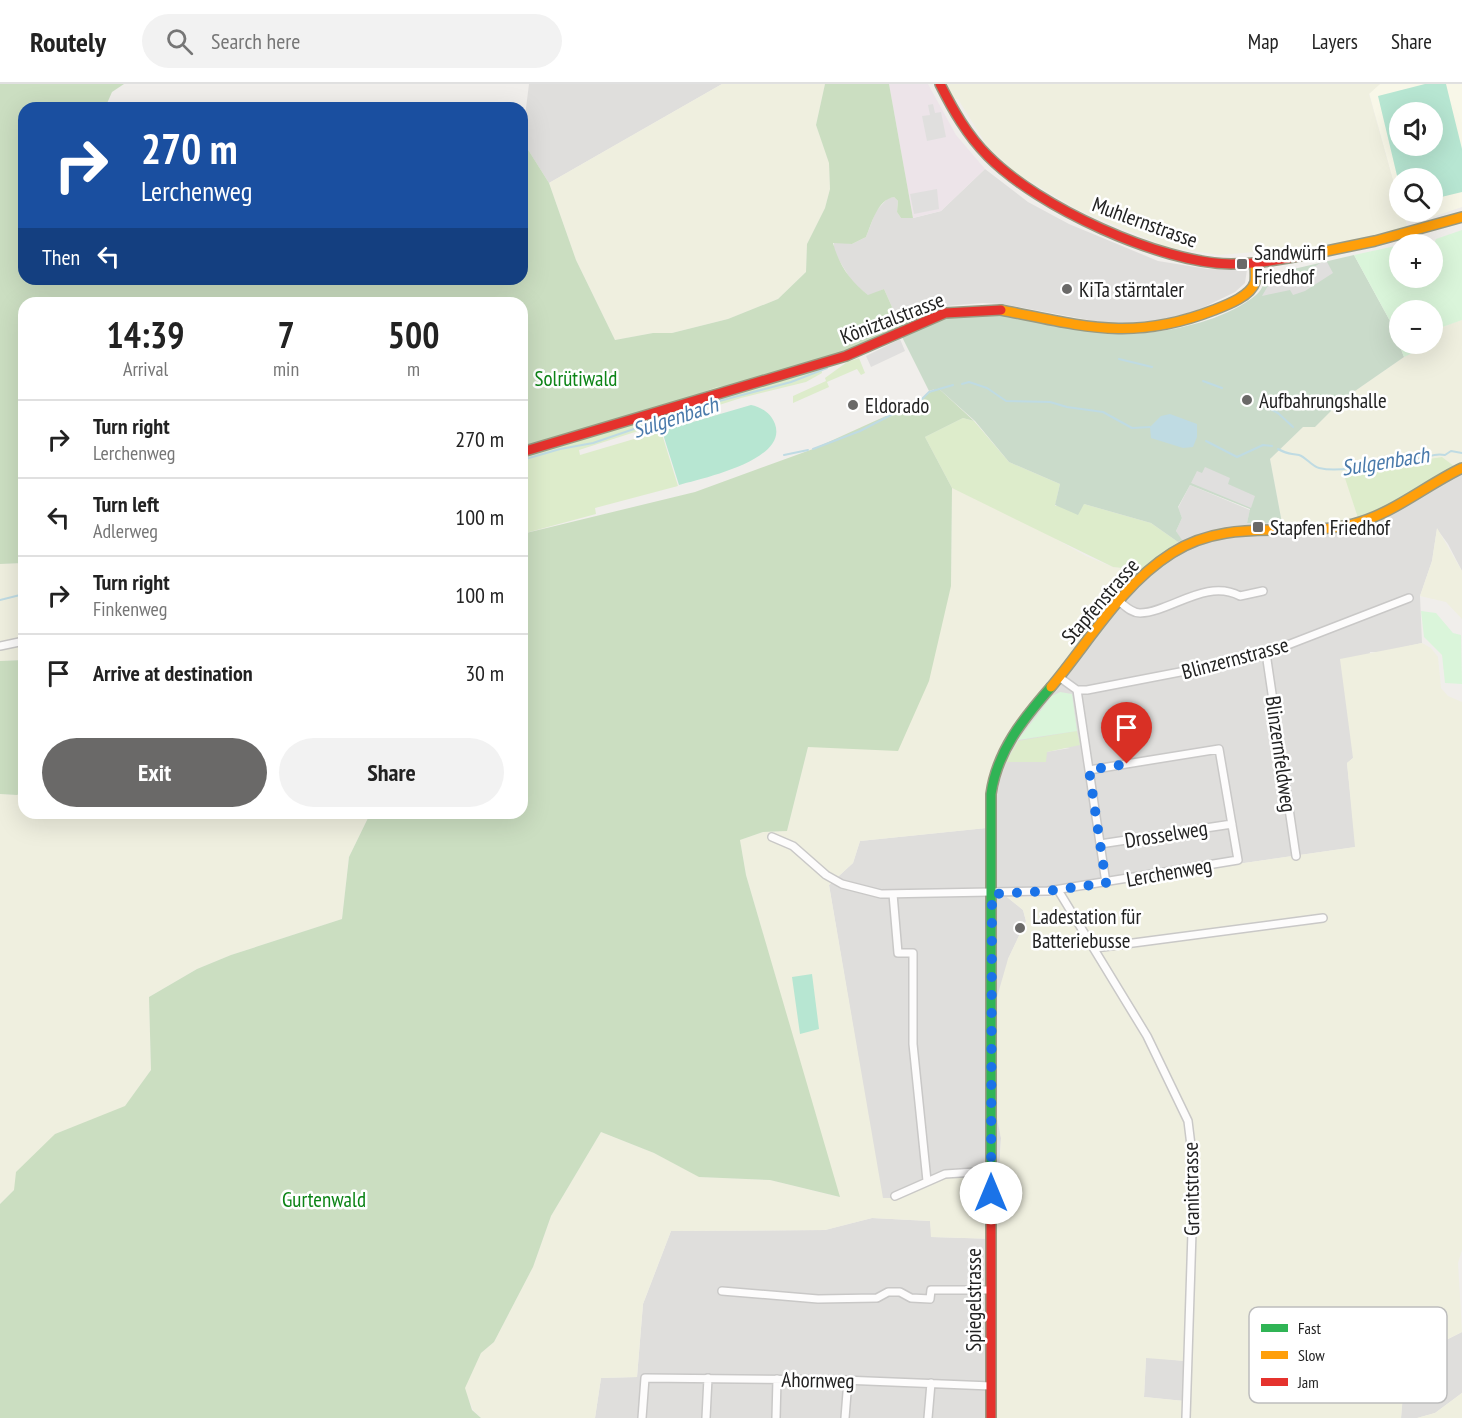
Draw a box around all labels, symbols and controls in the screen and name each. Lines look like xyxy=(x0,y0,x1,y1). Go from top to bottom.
search box xyxy=(142,14,562,68)
text: Routely xyxy=(30,23,106,60)
icon: search xyxy=(163,25,196,58)
text: Search here xyxy=(211,27,300,55)
text: Map xyxy=(1248,28,1279,55)
text: Layers xyxy=(1312,28,1358,55)
text: Share xyxy=(1391,28,1432,55)
map controls xyxy=(1389,102,1443,354)
button: sound xyxy=(1389,102,1443,156)
text: 270 m xyxy=(141,121,238,176)
icon: right xyxy=(42,126,120,204)
button: search xyxy=(1389,168,1443,222)
text: Lerchenweg xyxy=(141,174,252,208)
street label: Muhlernstrasse xyxy=(1089,190,1201,254)
button: + xyxy=(1389,234,1443,288)
place label: Sandwürfi Friedhof xyxy=(1254,239,1326,290)
icon: left xyxy=(92,240,125,273)
text: Then xyxy=(42,243,80,271)
marker: Sandwürfi Friedhof xyxy=(1235,257,1249,271)
place label: KiTa stärntaler xyxy=(1079,276,1184,303)
marker: KiTa stärntaler xyxy=(1060,282,1074,296)
street label: Köniztalstrasse xyxy=(836,286,948,350)
button: − xyxy=(1389,300,1443,354)
text: 14:39 xyxy=(107,311,184,358)
text: 7 xyxy=(277,311,295,358)
text: 500 xyxy=(388,311,439,358)
text: Arrival xyxy=(123,356,168,382)
text: min xyxy=(273,356,299,382)
text: m xyxy=(407,356,420,382)
park label: Solrütiwald xyxy=(535,365,617,392)
place label: Aufbahrungshalle xyxy=(1259,387,1387,414)
water label: Sulgenbach xyxy=(629,390,723,444)
place label: Eldorado xyxy=(865,392,929,419)
marker: Aufbahrungshalle xyxy=(1240,393,1254,407)
marker: Eldorado xyxy=(846,398,860,412)
text: Turn right xyxy=(93,412,170,440)
icon: right xyxy=(42,423,75,456)
text: 270 m xyxy=(455,425,504,453)
text: Lerchenweg xyxy=(93,440,175,466)
water label: Sulgenbach xyxy=(1339,440,1432,482)
text: Turn left xyxy=(93,490,159,518)
icon: left xyxy=(42,501,75,534)
text: 100 m xyxy=(455,503,504,531)
place label: Stapfen Friedhof xyxy=(1270,514,1391,541)
text: Adlerweg xyxy=(93,518,158,544)
marker: Stapfen Friedhof xyxy=(1251,520,1265,534)
street label: Stapfenstrasse xyxy=(1055,552,1145,650)
text: Turn right xyxy=(93,568,170,596)
icon: right xyxy=(42,579,75,612)
text: 100 m xyxy=(455,581,504,609)
text: Finkenweg xyxy=(93,596,167,622)
street label: Blinzernstrasse xyxy=(1179,631,1291,685)
icon: arrive xyxy=(42,657,75,690)
text: Arrive at destination xyxy=(93,659,253,687)
text: 30 m xyxy=(465,659,504,687)
street label: Blinzernfeldweg xyxy=(1259,694,1303,814)
pin xyxy=(1101,702,1152,764)
icon: arrive xyxy=(1110,711,1143,744)
button: Exit xyxy=(42,738,267,807)
button: Share xyxy=(279,738,504,807)
street label: Drosselweg xyxy=(1123,814,1209,854)
street label: Lerchenweg xyxy=(1124,851,1214,893)
place label: Ladestation für Batteriebusse xyxy=(1032,903,1141,954)
marker: Ladestation für Batteriebusse xyxy=(1013,921,1027,935)
street label: Granitstrasse xyxy=(1177,1142,1205,1236)
position arrow xyxy=(959,1161,1023,1225)
park label: Gurtenwald xyxy=(282,1186,366,1213)
street label: Spiegelstrasse xyxy=(960,1248,987,1352)
legend xyxy=(1249,1307,1447,1403)
text: Fast xyxy=(1298,1318,1321,1338)
text: Slow xyxy=(1298,1345,1325,1365)
street label: Ahornweg xyxy=(781,1366,855,1394)
text: Jam xyxy=(1297,1372,1319,1392)

